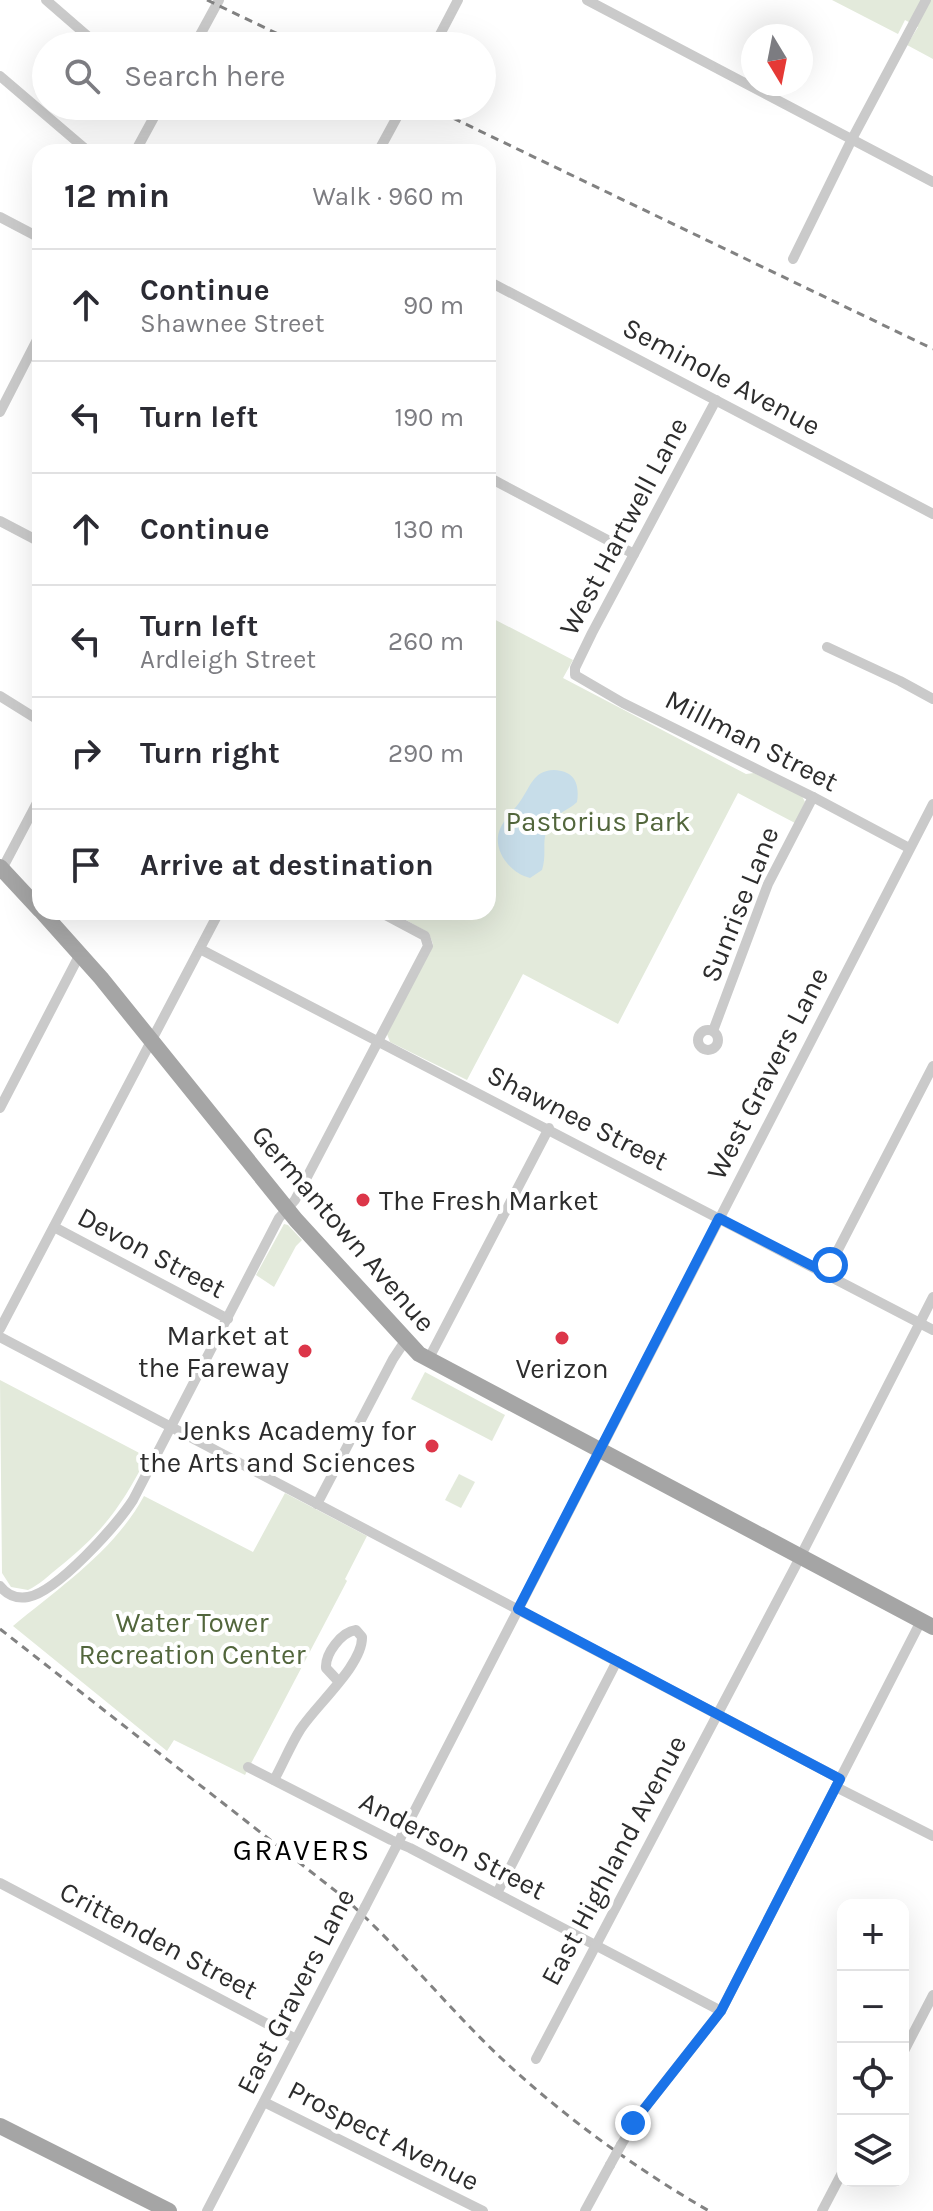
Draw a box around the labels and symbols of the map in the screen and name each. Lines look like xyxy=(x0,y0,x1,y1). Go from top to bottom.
north arrow xyxy=(741,24,813,96)
street label: Seminole Avenue xyxy=(617,310,826,442)
street label: West Hartwell Lane xyxy=(552,412,695,641)
street label: Millman Street xyxy=(660,683,844,798)
park label: Pastorius Park xyxy=(505,805,691,838)
street label: Sunrise Lane xyxy=(693,822,786,987)
street label: West Gravers Lane xyxy=(700,962,835,1185)
street label: Shawnee Street xyxy=(482,1058,674,1177)
street label: Germantown Avenue xyxy=(245,1118,442,1338)
place label: The Fresh Market xyxy=(379,1184,598,1217)
marker: The Fresh Market xyxy=(354,1191,372,1209)
street label: Devon Street xyxy=(72,1200,231,1305)
route start xyxy=(812,1247,848,1283)
place label: Market at the Fareway xyxy=(138,1319,289,1384)
marker: Verizon xyxy=(553,1329,571,1347)
marker: Market at the Fareway xyxy=(296,1342,314,1360)
place label: Verizon xyxy=(515,1352,609,1385)
place label: Jenks Academy for the Arts and Sciences xyxy=(139,1414,417,1479)
marker: Jenks Academy for the Arts and Sciences xyxy=(423,1437,441,1455)
park label: Water Tower Recreation Center xyxy=(78,1606,306,1671)
street label: East Highland Avenue xyxy=(534,1730,693,1991)
street label: Anderson Street xyxy=(354,1784,551,1907)
district label: GRAVERS xyxy=(233,1832,371,1868)
street label: Crittenden Street xyxy=(54,1874,263,2006)
street label: East Gravers Lane xyxy=(229,1883,362,2100)
street label: Prospect Avenue xyxy=(283,2073,485,2198)
route end xyxy=(615,2105,651,2141)

